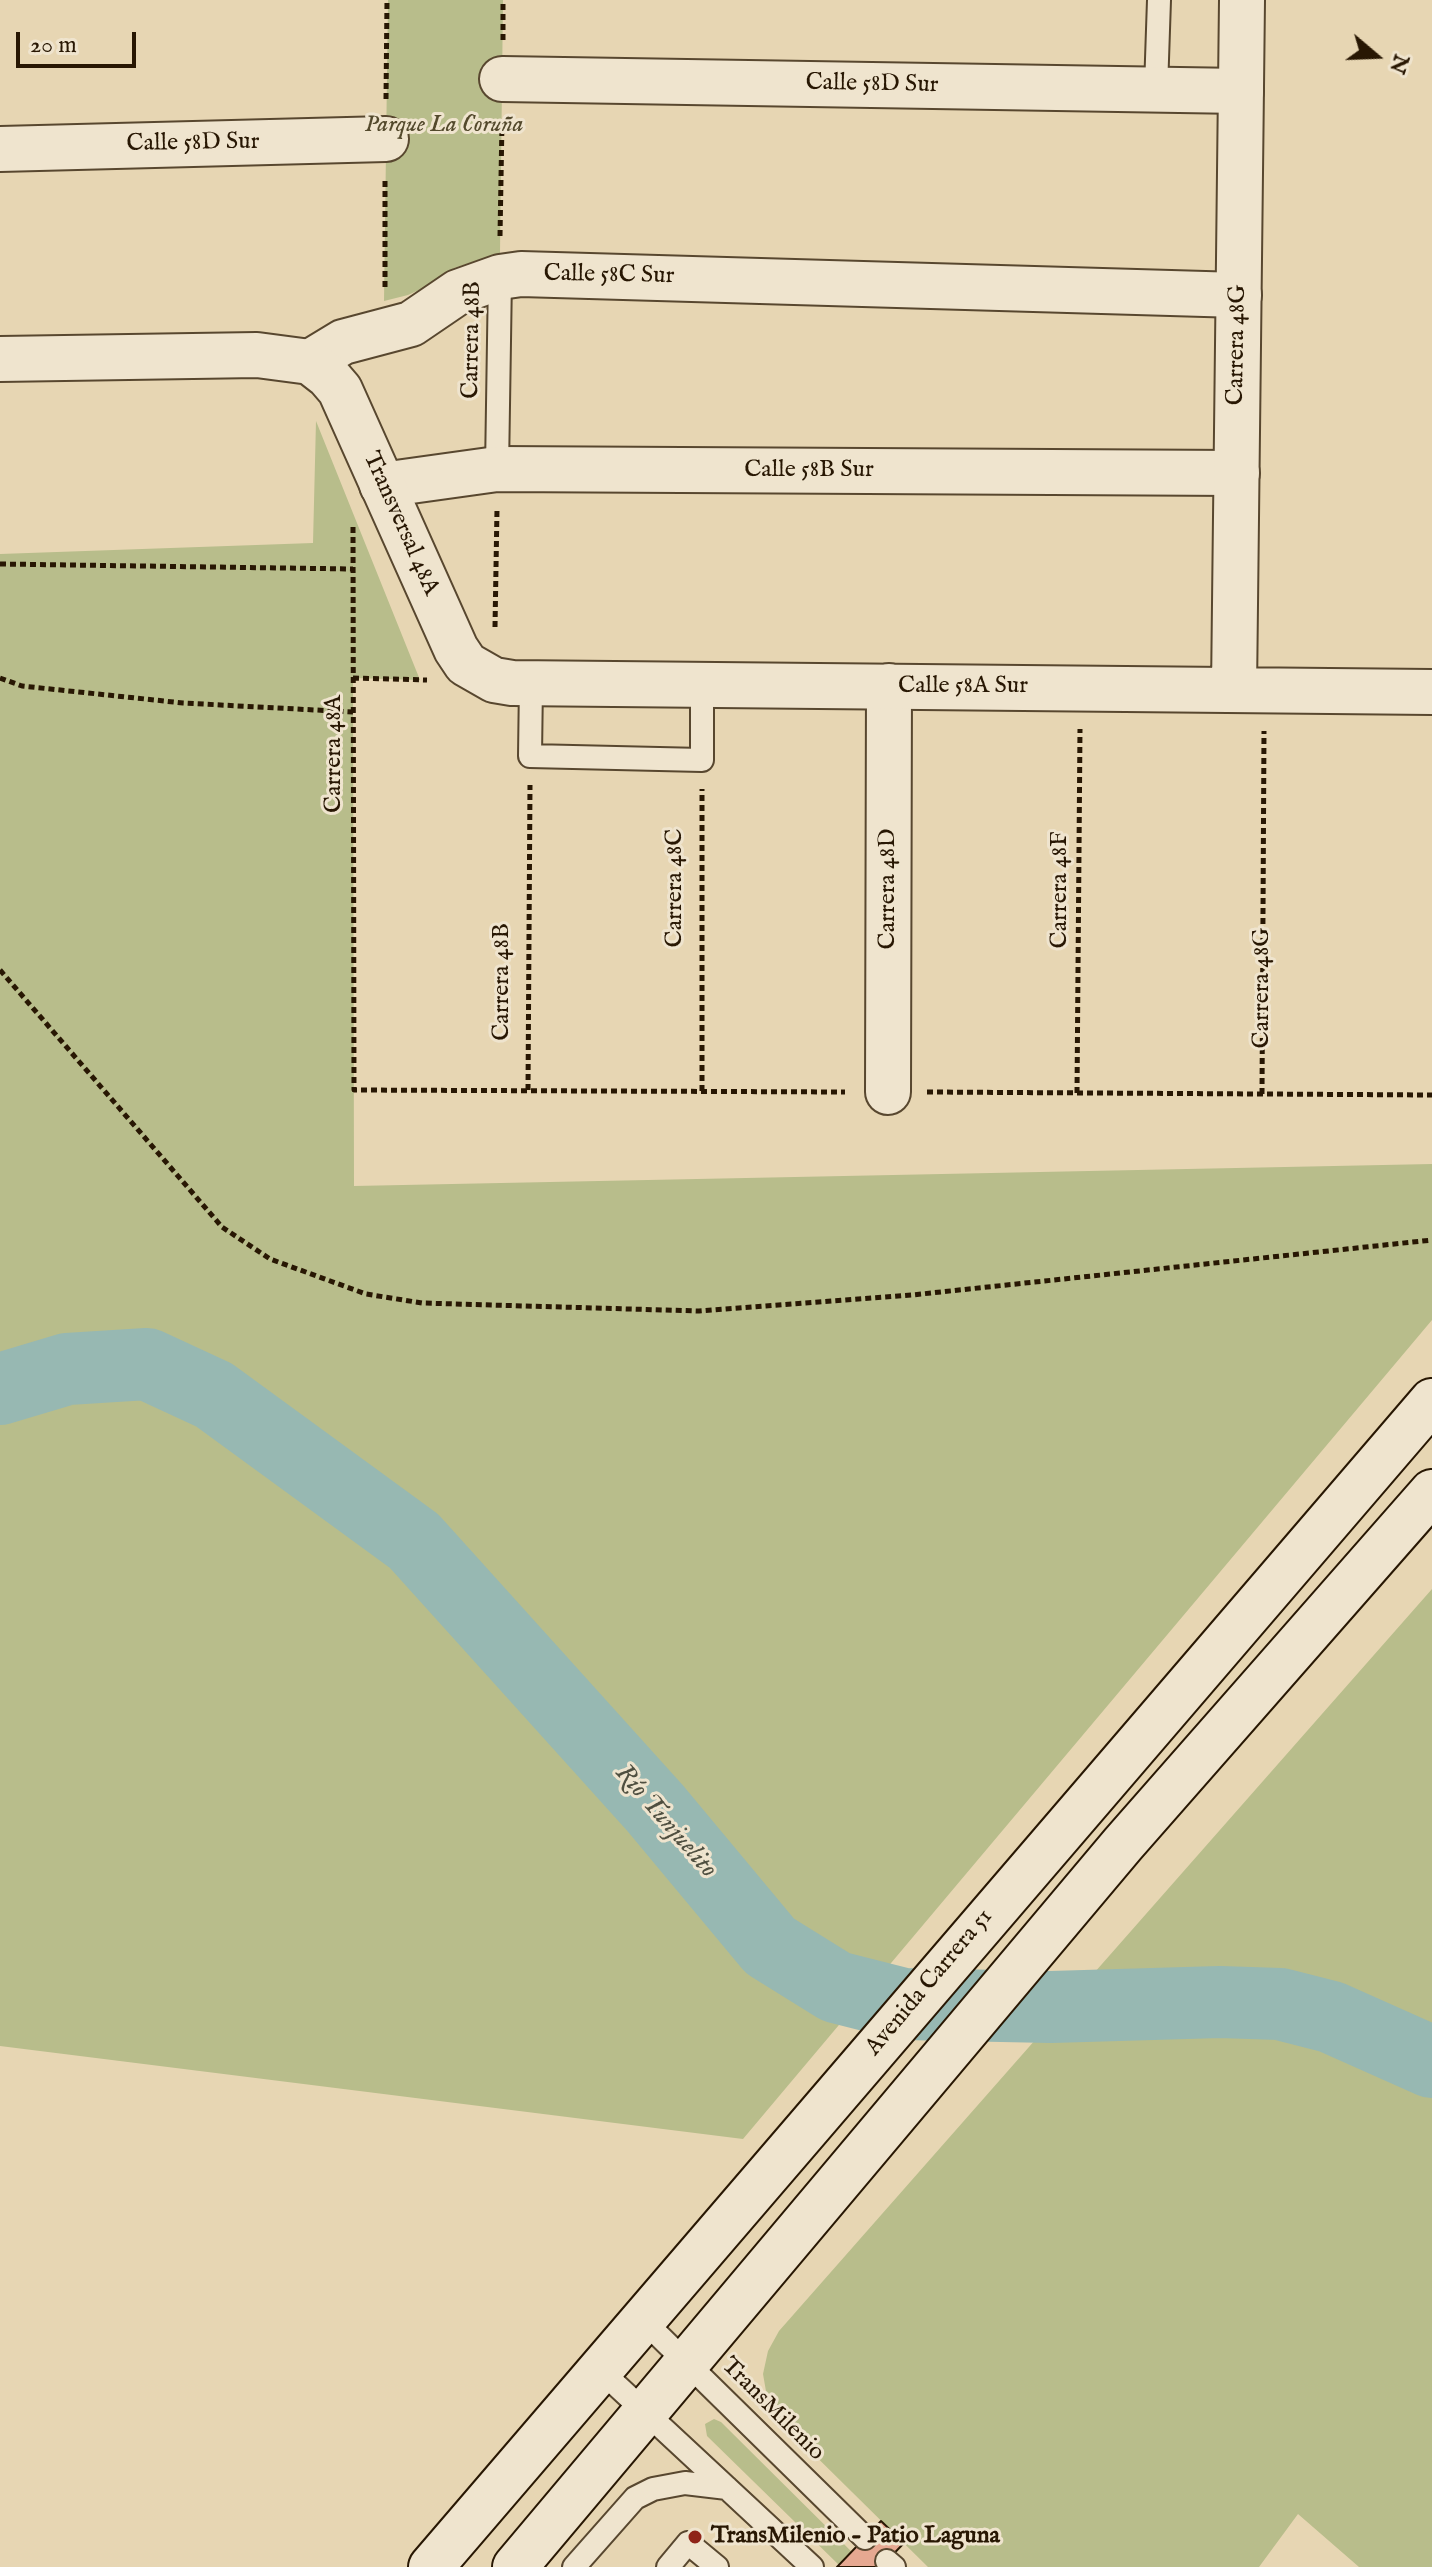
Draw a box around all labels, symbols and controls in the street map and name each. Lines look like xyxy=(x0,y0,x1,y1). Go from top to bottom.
scale bar xyxy=(20,16,140,66)
north arrow xyxy=(1336,16,1416,96)
text: 20 m xyxy=(30,30,77,61)
text: N xyxy=(1382,50,1415,77)
street label: Calle 58D Sur xyxy=(805,69,939,101)
park label: Parque La Coruña xyxy=(365,112,523,140)
street label: Calle 58D Sur xyxy=(126,128,260,160)
street label: Calle 58C Sur xyxy=(543,260,675,292)
street label: Carrera 48B xyxy=(458,281,488,399)
street label: Carrera 48G xyxy=(1223,284,1253,406)
street label: Transversal 48A xyxy=(355,448,445,600)
street label: Calle 58B Sur xyxy=(744,457,874,485)
street label: Calle 58A Sur xyxy=(898,673,1028,701)
street label: Carrera 48A xyxy=(321,695,349,813)
street label: Carrera 48D xyxy=(875,828,903,950)
street label: Carrera 48C xyxy=(662,829,690,947)
street label: Carrera 48F xyxy=(1047,832,1075,948)
street label: Carrera 48B xyxy=(489,923,517,1041)
street label: Carrera 48G xyxy=(1249,928,1277,1048)
water label: Río Tunjuelito xyxy=(607,1759,723,1885)
street label: Avenida Carrera 51 xyxy=(860,1904,1000,2062)
street label: TransMilenio xyxy=(714,2352,830,2468)
place label: TransMilenio - Patio Laguna xyxy=(711,2523,1000,2551)
marker: TransMilenio - Patio Laguna xyxy=(686,2528,704,2546)

